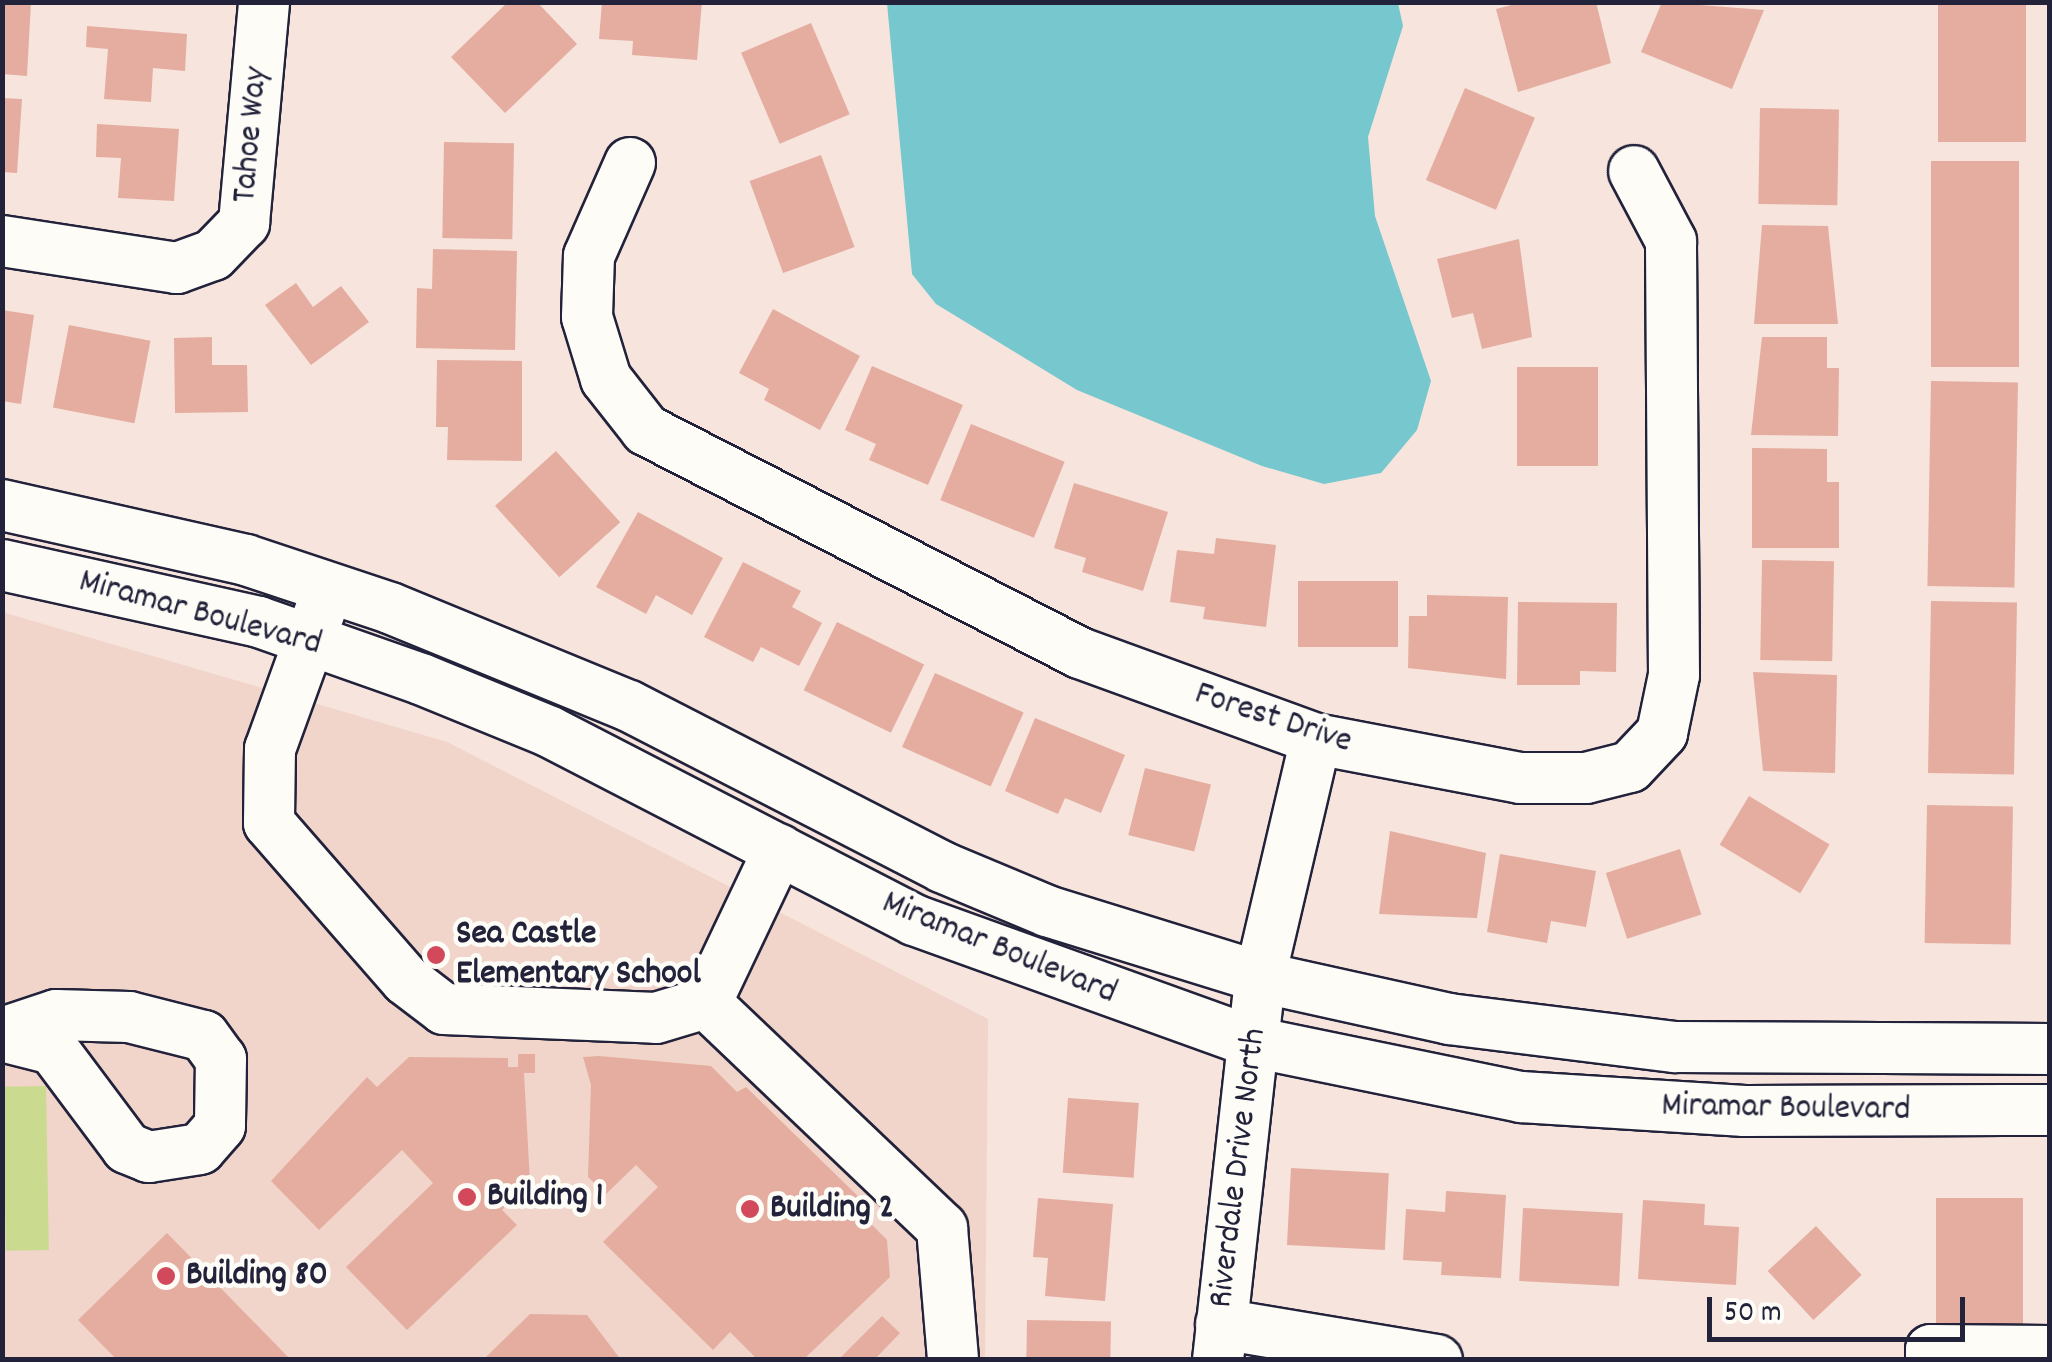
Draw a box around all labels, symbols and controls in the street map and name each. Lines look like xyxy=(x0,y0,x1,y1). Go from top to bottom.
street label: Tahoe Way xyxy=(225,65,279,205)
street label: Miramar Boulevard xyxy=(74,561,326,667)
street label: Forest Drive xyxy=(1189,674,1357,764)
street label: Miramar Boulevard xyxy=(876,883,1122,1015)
place label: Sea Castle Elementary School xyxy=(456,914,701,996)
marker: Sea Castle Elementary School xyxy=(425,944,447,966)
street label: Riverdale Drive North xyxy=(1201,1026,1277,1310)
street label: Miramar Boulevard xyxy=(1661,1086,1911,1132)
place label: Building 1 xyxy=(487,1176,603,1218)
marker: Building 1 xyxy=(456,1186,478,1208)
place label: Building 2 xyxy=(770,1188,894,1230)
marker: Building 2 xyxy=(739,1198,761,1220)
place label: Building 80 xyxy=(186,1255,328,1297)
marker: Building 80 xyxy=(155,1265,177,1287)
scale bar xyxy=(1712,1277,1970,1339)
text: 50 m xyxy=(1724,1293,1782,1336)

